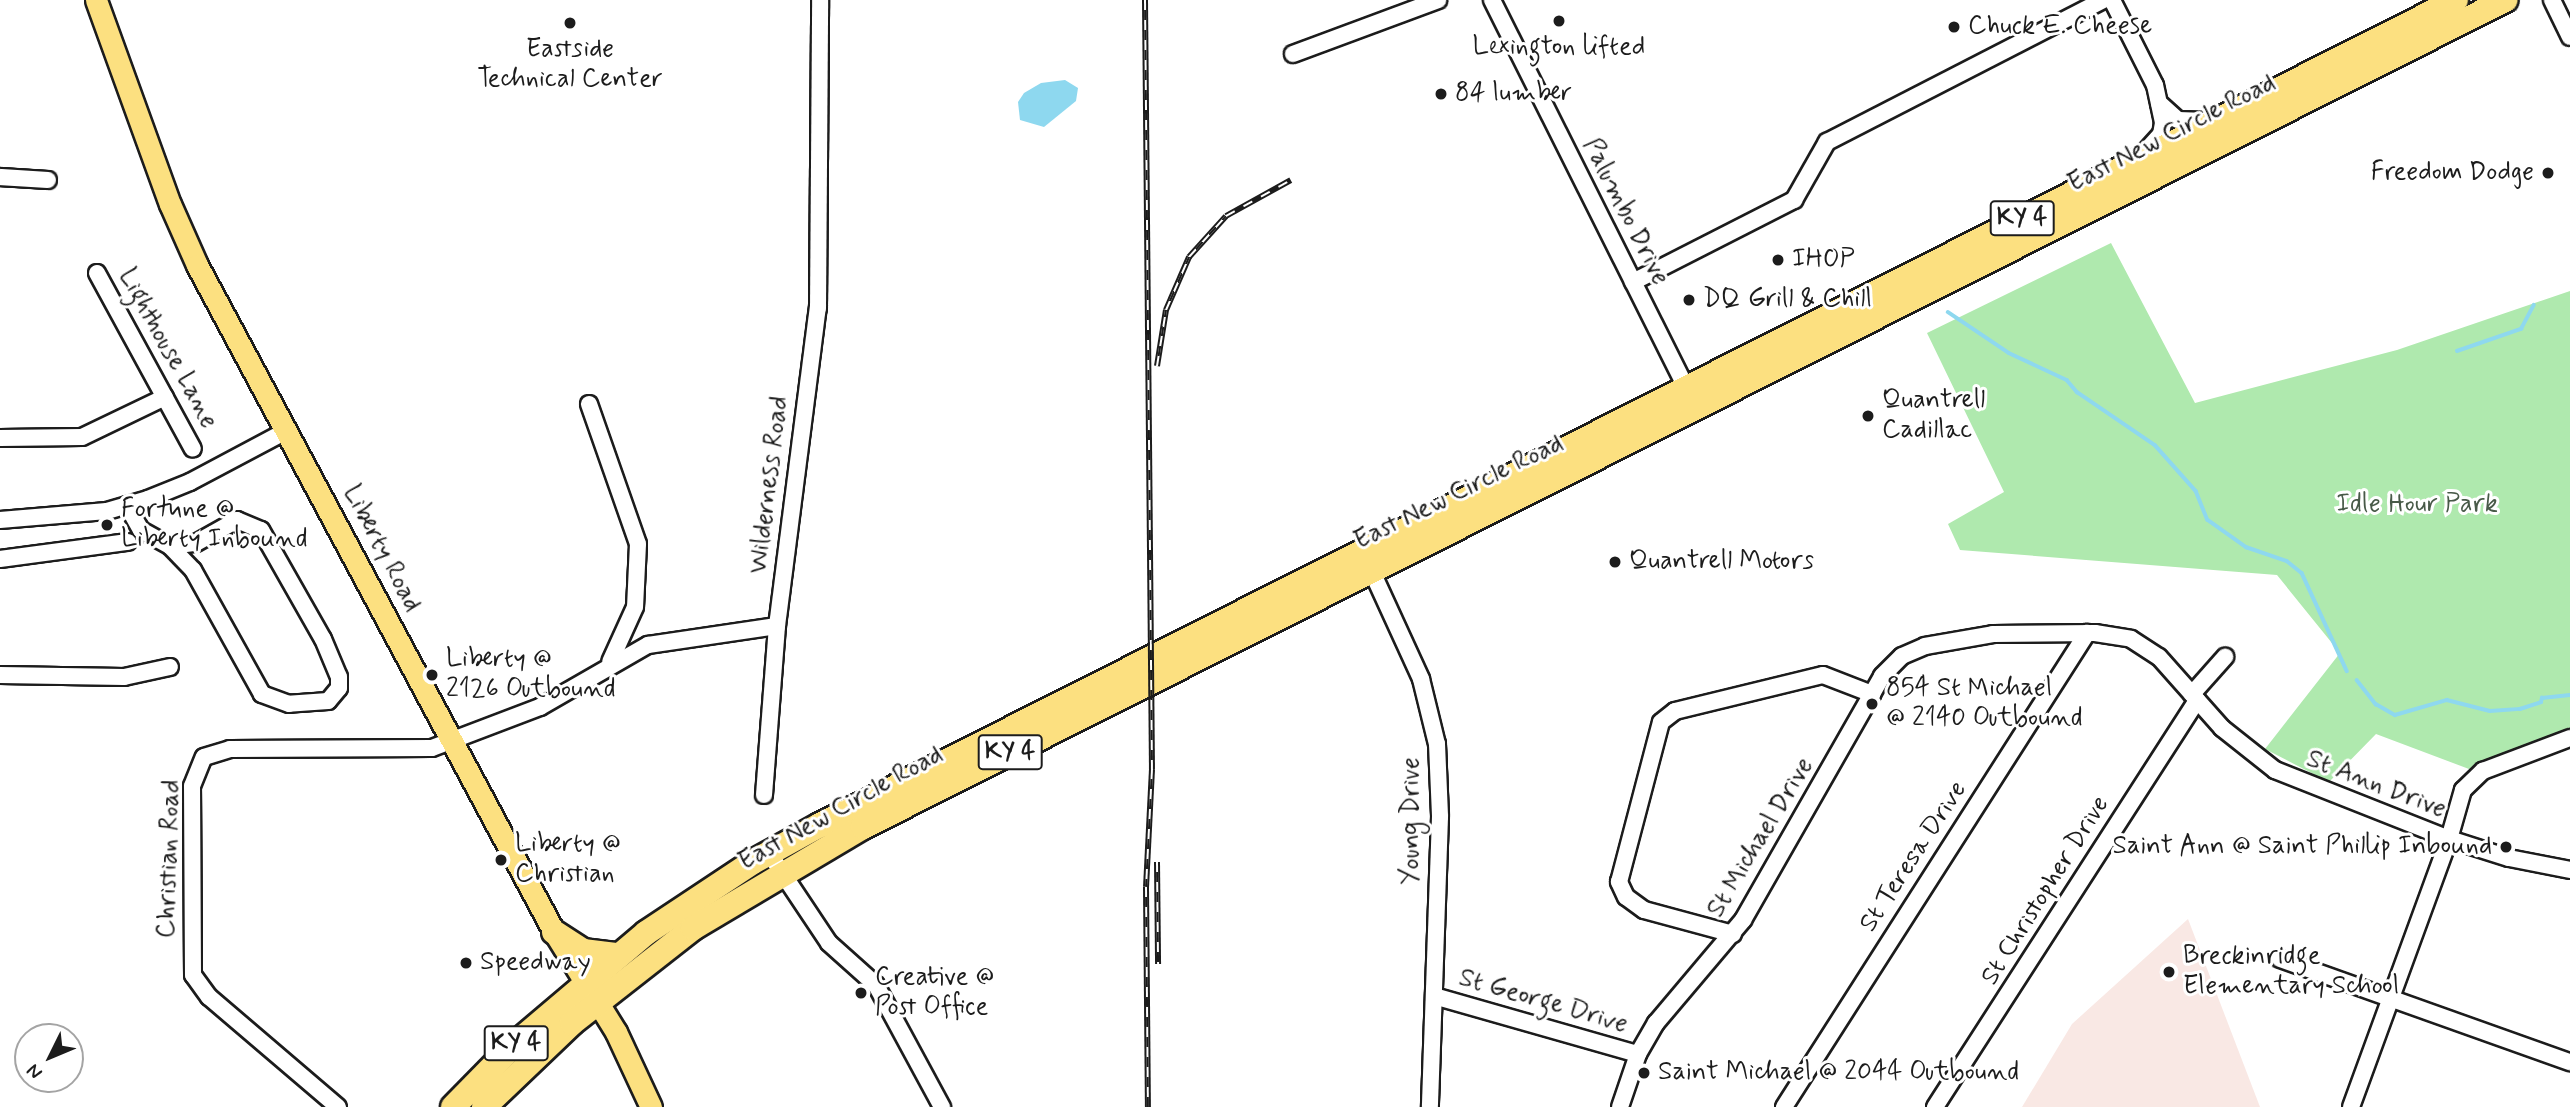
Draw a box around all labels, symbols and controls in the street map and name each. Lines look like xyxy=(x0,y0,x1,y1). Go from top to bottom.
place label: Chuck E. Cheese xyxy=(1968,11,2149,43)
marker: Lexington lifted xyxy=(1551,13,1567,29)
marker: Eastside Technical Center xyxy=(562,15,578,31)
marker: Chuck E. Cheese xyxy=(1946,19,1962,35)
place label: Lexington lifted xyxy=(1473,32,1645,64)
place label: Eastside Technical Center xyxy=(477,34,663,96)
street label: East New Circle Road xyxy=(2063,68,2281,200)
place label: 84 lumber xyxy=(1455,78,1572,110)
marker: 84 lumber xyxy=(1433,86,1449,102)
street label: Palumbo Drive xyxy=(1575,134,1675,290)
place label: Freedom Dodge xyxy=(2368,157,2534,189)
marker: Freedom Dodge xyxy=(2540,165,2556,181)
road number: KY 4 xyxy=(1989,198,2055,238)
place label: IHOP xyxy=(1792,244,1855,276)
marker: IHOP xyxy=(1770,252,1786,268)
street label: Lighthouse Lane xyxy=(111,265,223,433)
place label: DQ Grill & Chill xyxy=(1703,284,1872,316)
marker: DQ Grill & Chill xyxy=(1681,292,1697,308)
place label: Quantrell Cadillac xyxy=(1882,385,1985,446)
street label: Wilderness Road xyxy=(744,394,796,576)
marker: Quantrell Cadillac xyxy=(1860,408,1876,424)
street label: East New Circle Road xyxy=(1349,429,1569,557)
street label: Liberty Road xyxy=(335,480,427,618)
park label: Idle Hour Park xyxy=(2338,489,2496,521)
place label: Fortune @ Liberty Inbound xyxy=(121,494,308,556)
marker: Fortune @ Liberty Inbound xyxy=(99,517,115,533)
place label: Quantrell Motors xyxy=(1629,546,1814,578)
marker: Quantrell Motors xyxy=(1607,554,1623,570)
place label: Liberty @ 2126 Outbound xyxy=(446,644,616,706)
marker: Liberty @ 2126 Outbound xyxy=(424,667,440,683)
place label: 854 St Michael @ 2140 Outbound xyxy=(1886,673,2083,734)
marker: 854 St Michael @ 2140 Outbound xyxy=(1864,696,1880,712)
road number: KY 4 xyxy=(977,732,1043,772)
street label: East New Circle Road xyxy=(733,740,949,878)
street label: St Ann Drive xyxy=(2305,745,2447,825)
street label: St Michael Drive xyxy=(1701,752,1821,924)
street label: Young Drive xyxy=(1396,757,1428,885)
street label: Christian Road xyxy=(152,779,188,939)
street label: St Teresa Drive xyxy=(1855,779,1973,935)
street label: St Christopher Drive xyxy=(1974,789,2118,993)
place label: Liberty @ Christian xyxy=(515,829,621,890)
place label: Saint Ann @ Saint Phillip Inbound xyxy=(2106,831,2492,863)
marker: Saint Ann @ Saint Phillip Inbound xyxy=(2498,839,2514,855)
marker: Liberty @ Christian xyxy=(493,852,509,868)
place label: Breckinridge Elementary School xyxy=(2183,941,2399,1002)
place label: Speedway xyxy=(480,947,591,979)
marker: Speedway xyxy=(458,955,474,971)
place label: Creative @ Post Office xyxy=(875,962,994,1024)
street label: St George Drive xyxy=(1456,963,1630,1041)
marker: Breckinridge Elementary School xyxy=(2161,964,2177,980)
marker: Creative @ Post Office xyxy=(853,985,869,1001)
north arrow xyxy=(14,1023,84,1093)
road number: KY 4 xyxy=(483,1023,549,1064)
place label: Saint Michael @ 2044 Outbound xyxy=(1658,1057,2019,1089)
text: N xyxy=(21,1058,48,1084)
marker: Saint Michael @ 2044 Outbound xyxy=(1636,1065,1652,1081)

